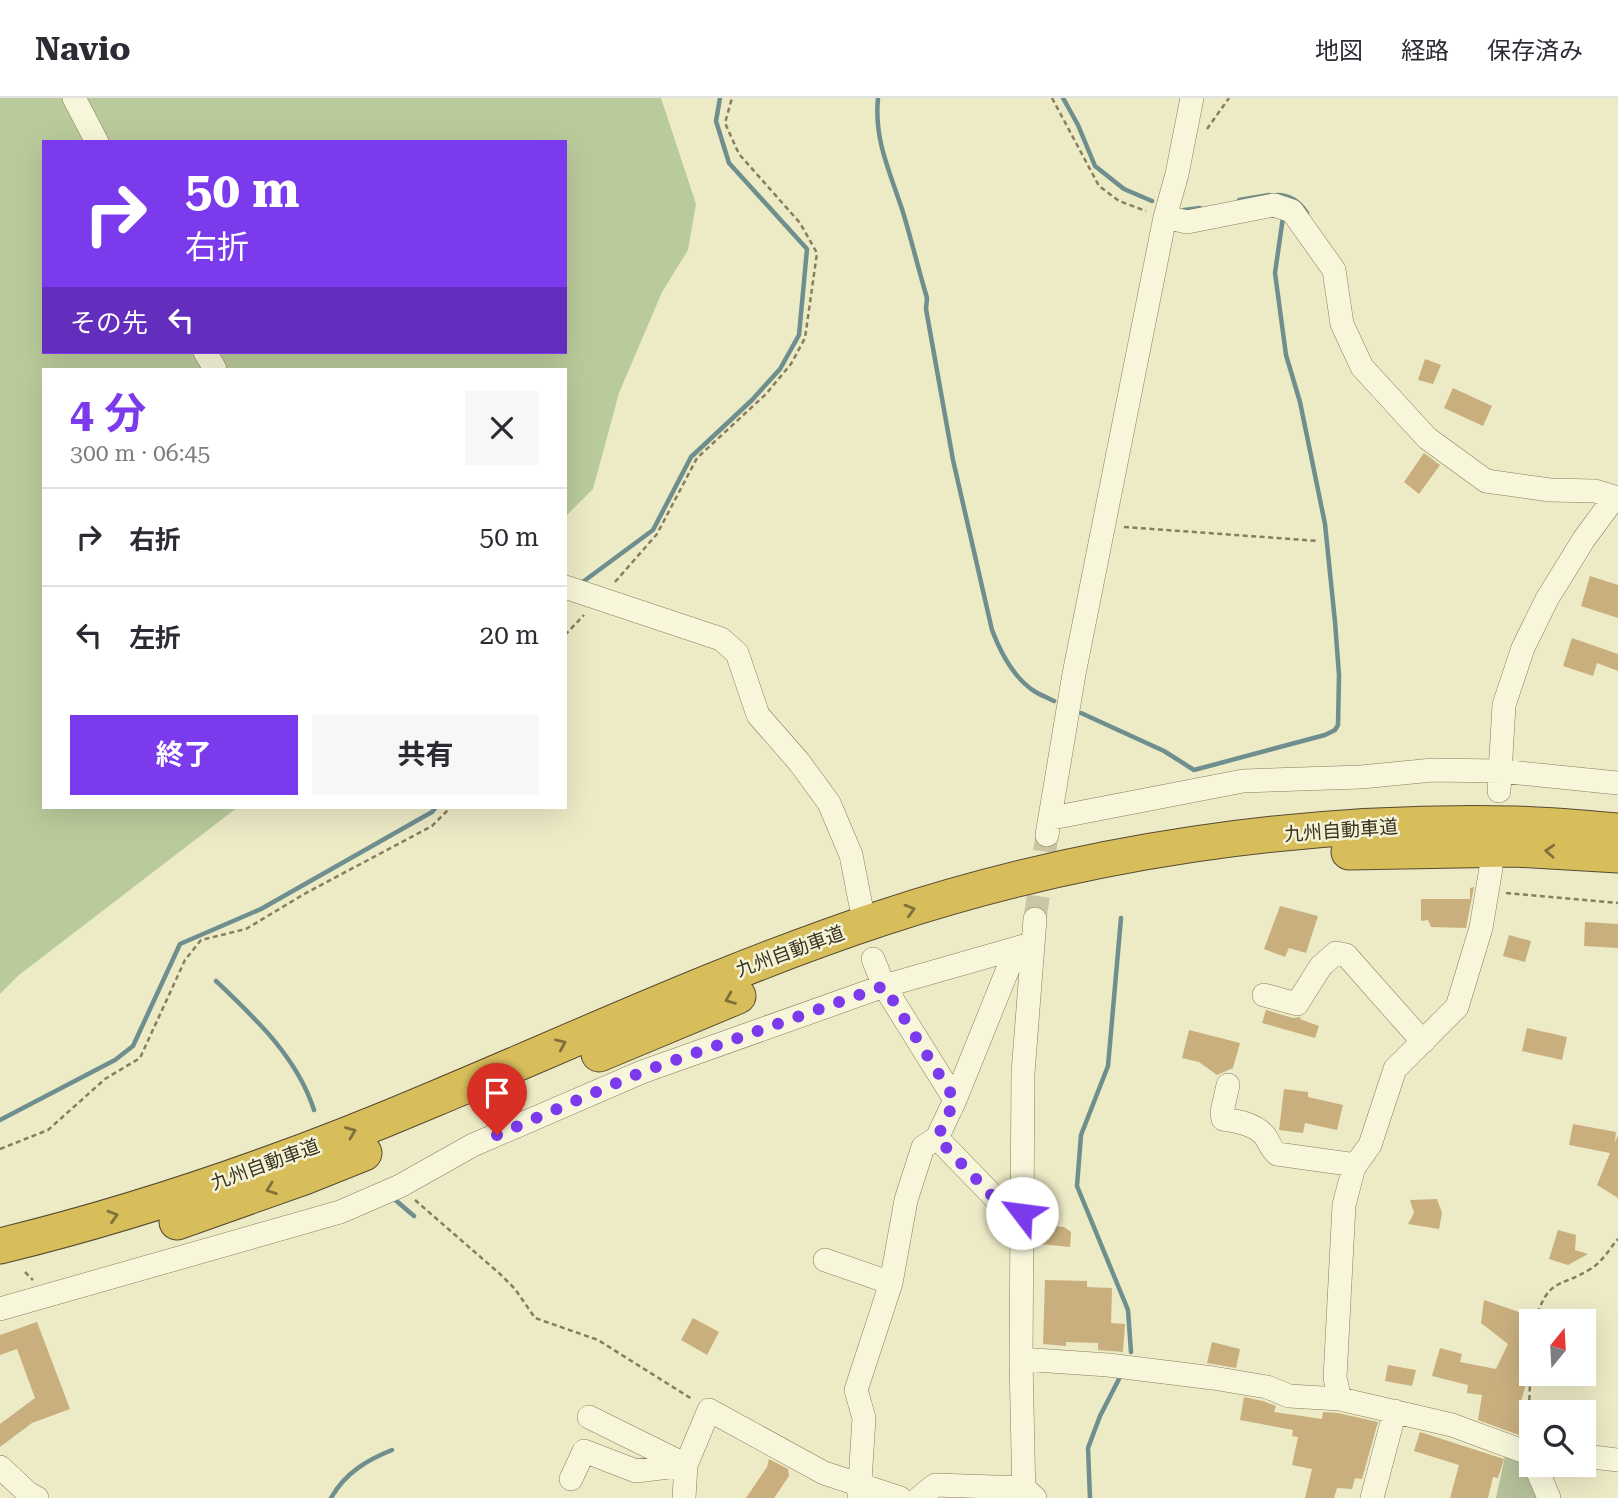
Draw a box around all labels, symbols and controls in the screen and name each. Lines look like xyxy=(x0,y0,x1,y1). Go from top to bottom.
text: Navio xyxy=(35,29,130,68)
text: 地図 xyxy=(1315,37,1363,65)
text: 経路 xyxy=(1401,37,1449,65)
text: 保存済み xyxy=(1487,37,1583,65)
text: 50 m xyxy=(185,162,300,219)
icon: right xyxy=(70,168,161,259)
text: 右折 xyxy=(185,228,249,266)
icon: left xyxy=(162,301,200,339)
text: その先 xyxy=(70,308,148,338)
text: 4 分 xyxy=(70,389,146,438)
button: close xyxy=(465,391,539,465)
text: 300 m · 06:45 xyxy=(70,440,210,467)
icon: right xyxy=(70,518,108,556)
text: 50 m xyxy=(480,522,539,552)
text: 右折 xyxy=(129,525,181,555)
icon: left xyxy=(70,616,108,654)
text: 20 m xyxy=(480,620,539,650)
text: 左折 xyxy=(129,623,181,653)
button: 終了 xyxy=(70,715,298,795)
button: 共有 xyxy=(312,715,539,795)
street label: 九州自動車道 xyxy=(1283,815,1399,846)
one-way arrow xyxy=(1544,844,1555,859)
one-way arrow xyxy=(904,903,916,918)
street label: 九州自動車道 xyxy=(733,921,848,982)
one-way arrow xyxy=(725,991,737,1005)
one-way arrow xyxy=(553,1038,566,1052)
pin xyxy=(467,1063,527,1135)
icon: arrive xyxy=(478,1074,516,1112)
one-way arrow xyxy=(344,1126,356,1140)
street label: 九州自動車道 xyxy=(208,1134,323,1195)
position arrow xyxy=(985,1176,1059,1250)
one-way arrow xyxy=(265,1180,277,1194)
one-way arrow xyxy=(107,1209,119,1224)
north arrow xyxy=(1519,1309,1596,1386)
map controls xyxy=(1519,1309,1596,1477)
button: search xyxy=(1519,1400,1596,1477)

